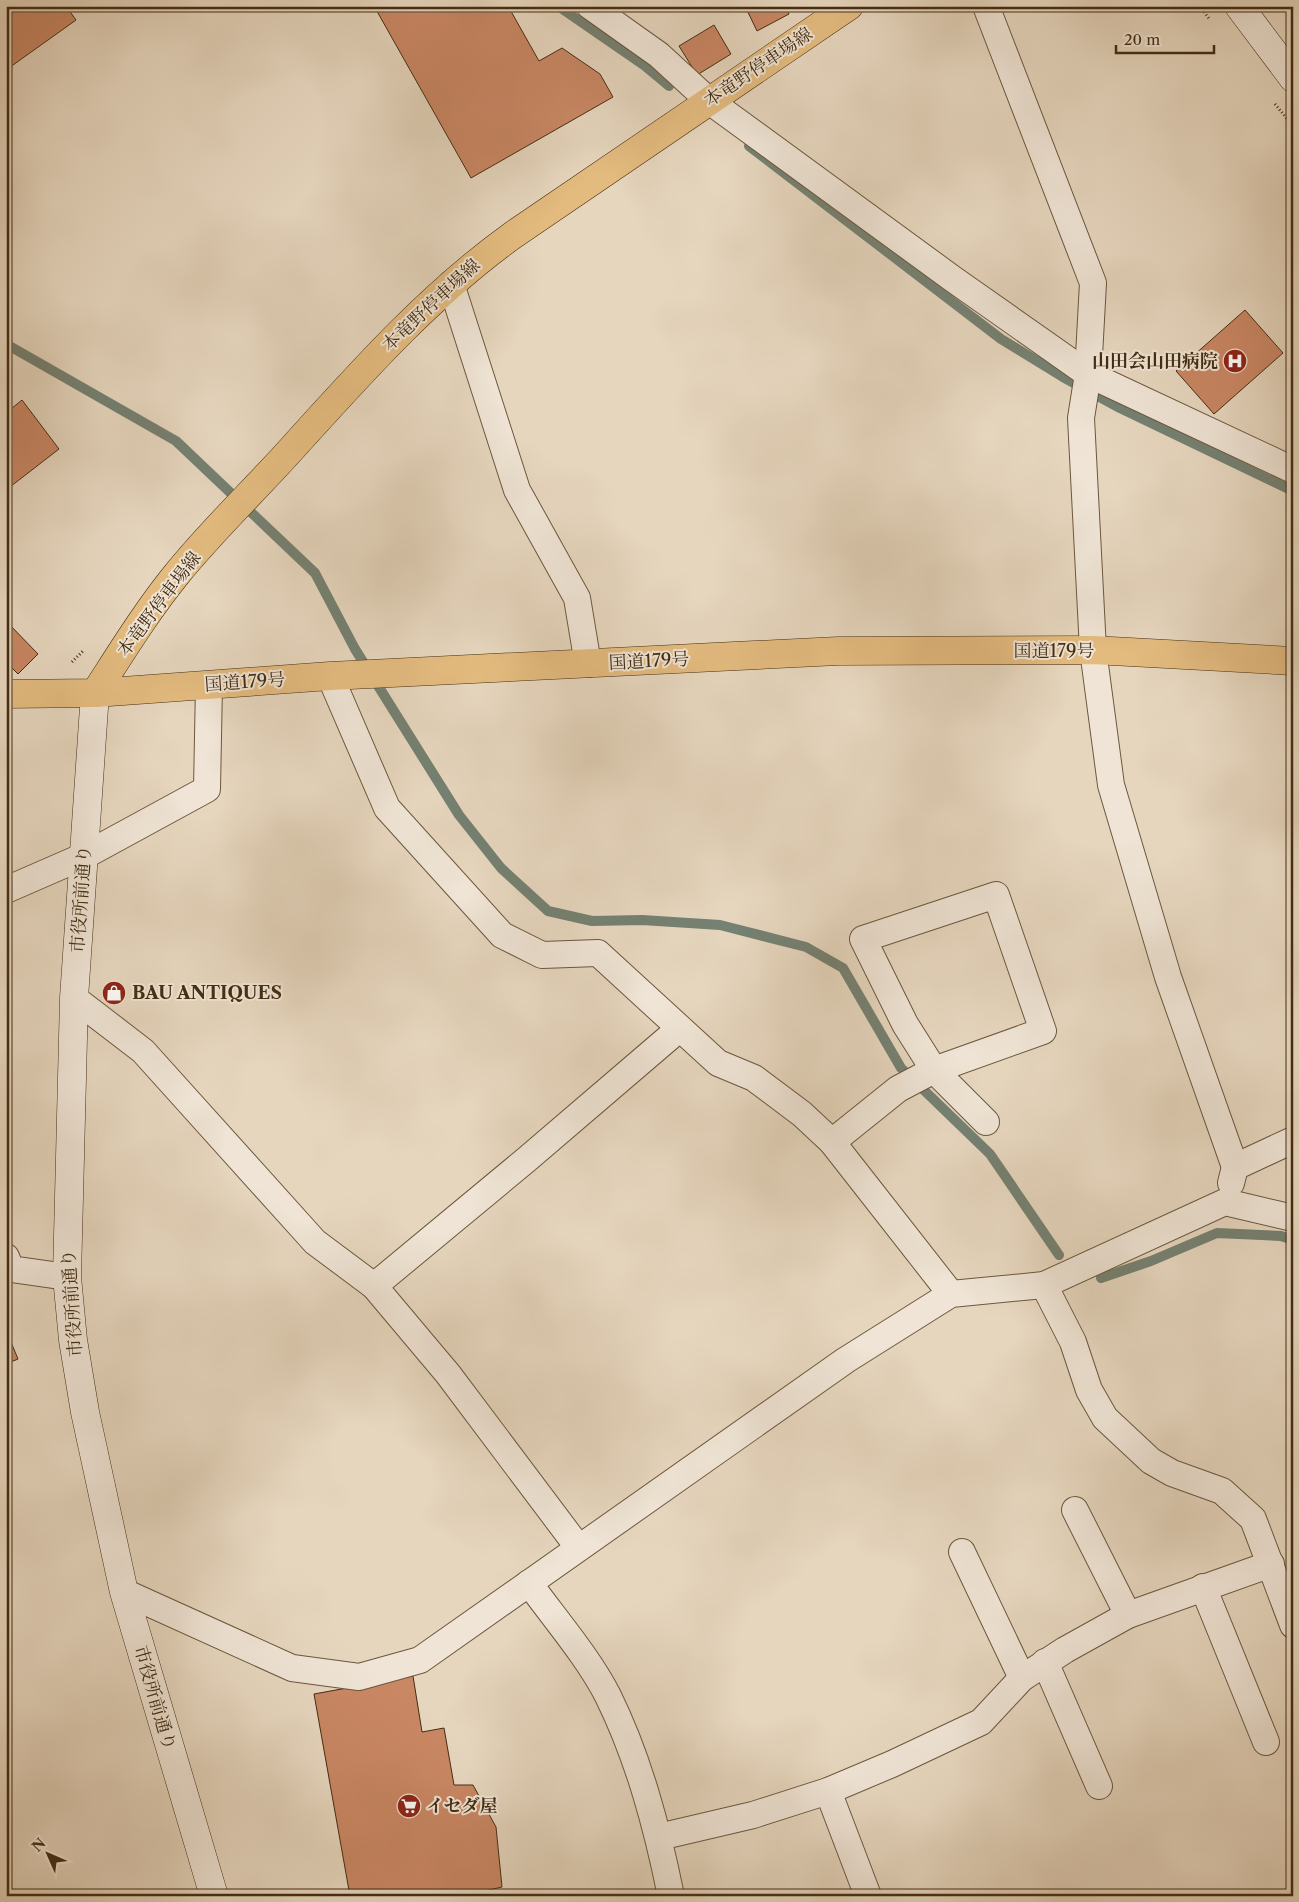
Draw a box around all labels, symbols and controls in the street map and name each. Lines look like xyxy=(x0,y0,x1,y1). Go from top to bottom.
scale bar xyxy=(1116,22,1214,54)
street label: 本竜野停車場線 xyxy=(700,23,816,111)
text: 20 m xyxy=(1124,30,1160,49)
street label: 本竜野停車場線 xyxy=(377,254,485,356)
hospital icon: 山田会山田病院 xyxy=(1222,348,1248,374)
place label: 山田会山田病院 xyxy=(1092,350,1218,372)
street label: 本竜野停車場線 xyxy=(112,547,206,661)
street label: 国道179号 xyxy=(1014,640,1094,662)
street label: 国道179号 xyxy=(608,648,690,674)
street label: 国道179号 xyxy=(204,668,286,696)
street label: 市役所前通り xyxy=(66,844,96,954)
shop icon: BAU ANTIQUES xyxy=(101,980,127,1006)
place label: BAU ANTIQUES xyxy=(132,982,282,1004)
street label: 市役所前通り xyxy=(57,1248,87,1358)
street label: 市役所前通り xyxy=(130,1643,180,1753)
supermarket icon: イセダ屋 xyxy=(396,1793,422,1819)
place label: イセダ屋 xyxy=(426,1795,497,1817)
north arrow xyxy=(22,1830,72,1880)
text: N xyxy=(28,1834,49,1855)

